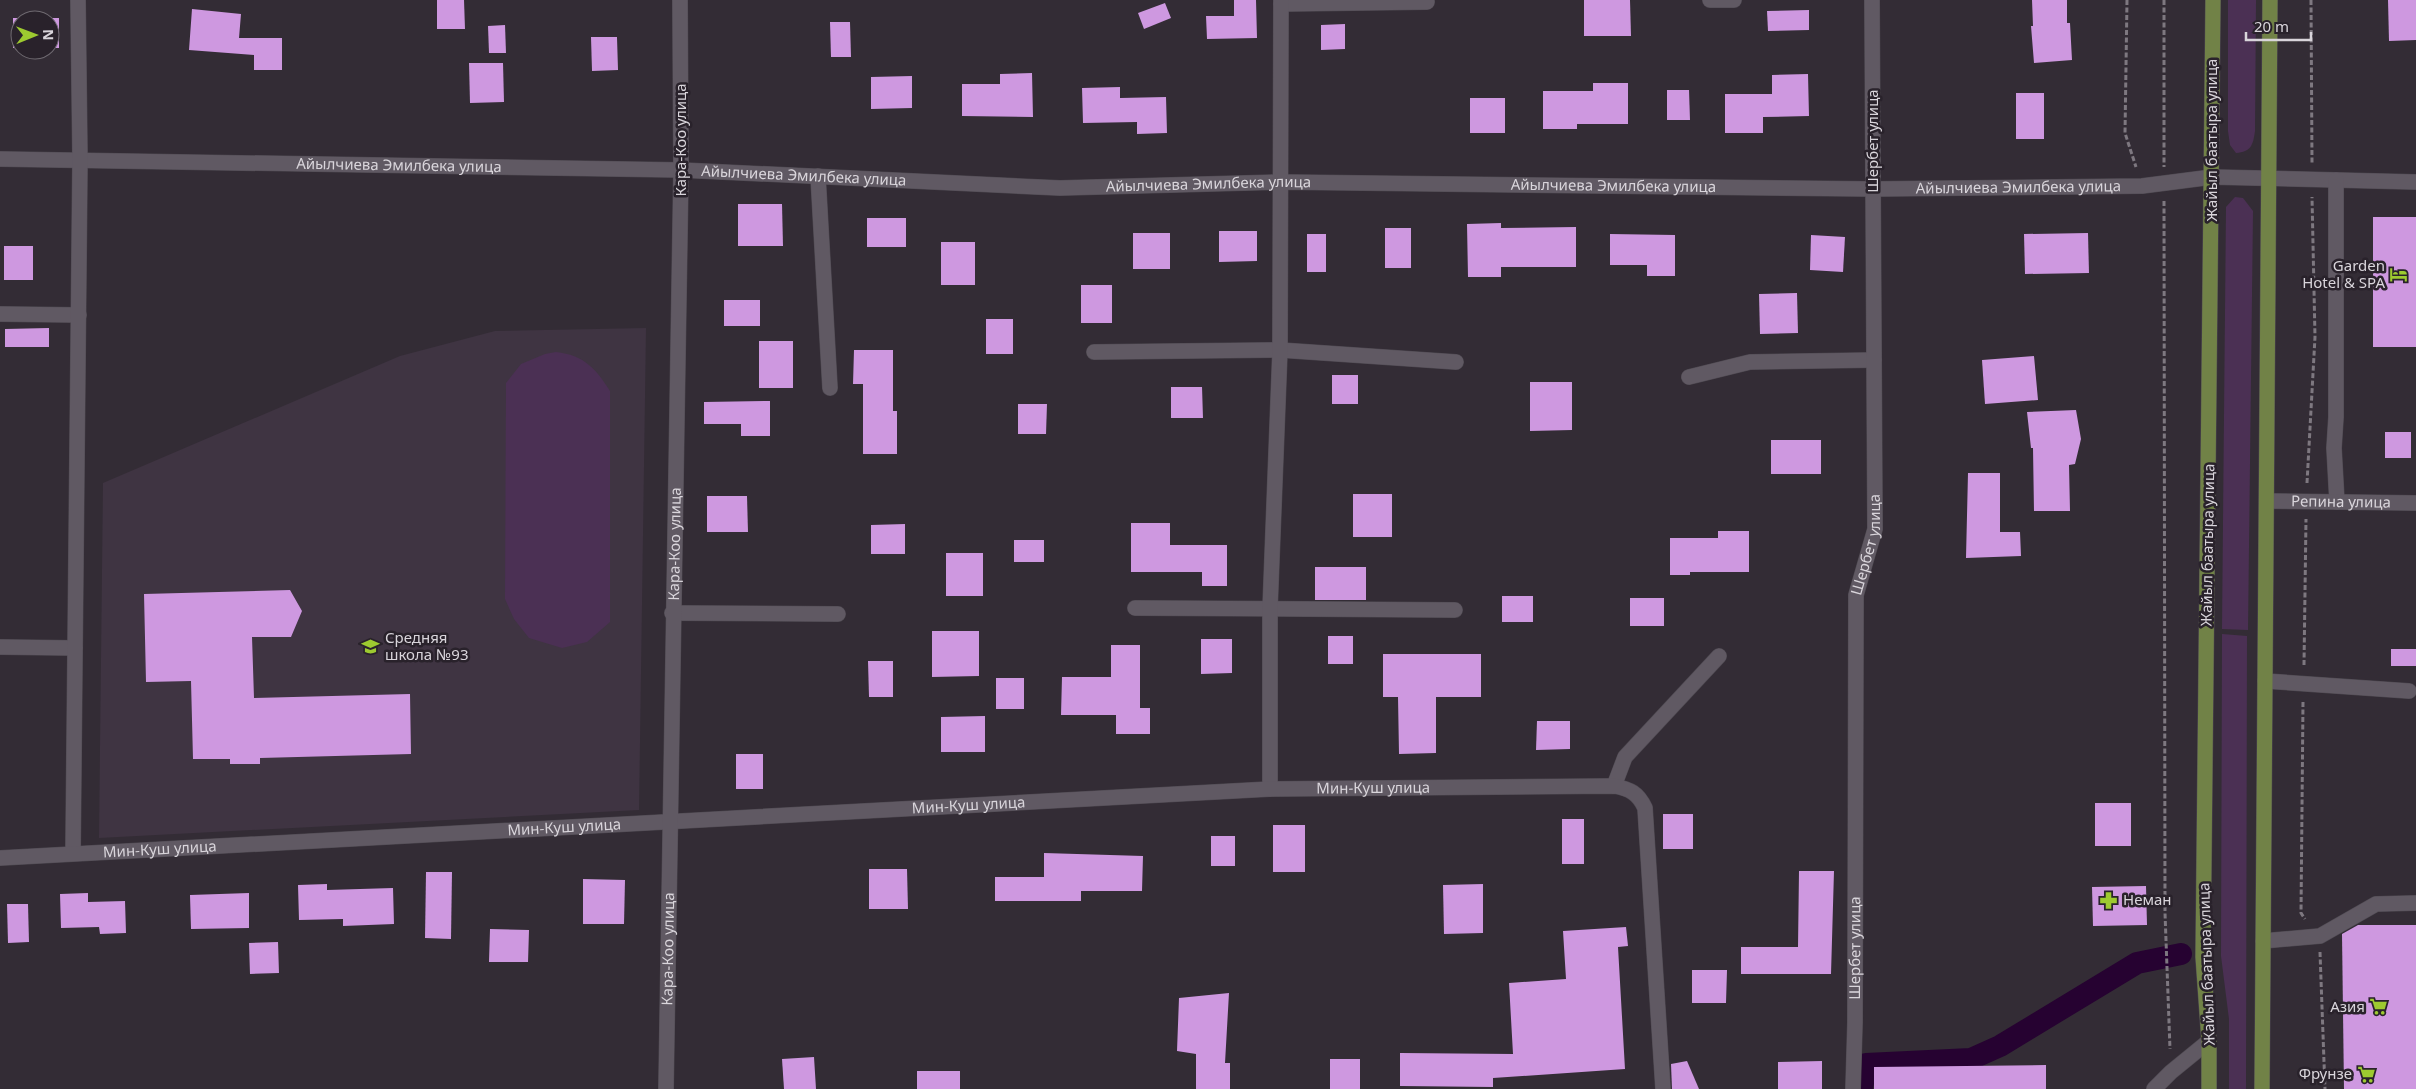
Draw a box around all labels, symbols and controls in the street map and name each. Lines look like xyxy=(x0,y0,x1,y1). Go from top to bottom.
north arrow xyxy=(10,10,60,60)
scale bar xyxy=(2246,10,2311,42)
text: 20 m xyxy=(2254,16,2289,36)
text: N xyxy=(39,29,58,41)
street label: Жайыл баатыра улица xyxy=(2201,59,2221,221)
street label: Кара-Коо улица xyxy=(670,83,690,197)
street label: Шербет улица xyxy=(1862,89,1882,193)
street label: Айылчиева Эмилбека улица xyxy=(296,153,502,176)
street label: Айылчиева Эмилбека улица xyxy=(701,160,907,190)
street label: Айылчиева Эмилбека улица xyxy=(1105,171,1311,196)
street label: Айылчиева Эмилбека улица xyxy=(1511,174,1716,196)
street label: Айылчиева Эмилбека улица xyxy=(1916,175,2121,198)
place label: Garden Hotel & SPA xyxy=(2302,255,2385,292)
hotel icon: Garden Hotel & SPA xyxy=(2389,265,2409,285)
street label: Жайыл баатыра улица xyxy=(2196,463,2218,627)
street label: Кара-Коо улица xyxy=(663,487,685,601)
street label: Репина улица xyxy=(2291,490,2391,512)
street label: Шербет улица xyxy=(1845,494,1884,597)
place label: Средняя школа №93 xyxy=(385,627,469,664)
school or university icon: Средняя школа №93 xyxy=(361,637,381,657)
street label: Мин-Куш улица xyxy=(1316,777,1430,798)
street label: Мин-Куш улица xyxy=(911,791,1026,817)
street label: Мин-Куш улица xyxy=(507,813,621,839)
street label: Мин-Куш улица xyxy=(102,835,217,861)
street label: Жайыл баатыра улица xyxy=(2193,882,2219,1046)
place label: Неман xyxy=(2123,889,2171,909)
pharmacy icon: Неман xyxy=(2099,890,2119,910)
street label: Кара-Коо улица xyxy=(656,892,678,1006)
street label: Шербет улица xyxy=(1844,896,1864,1000)
place label: Азия xyxy=(2330,996,2365,1016)
supermarket icon: Азия xyxy=(2369,997,2389,1017)
place label: Фрунзе xyxy=(2299,1063,2352,1083)
supermarket icon: Фрунзе xyxy=(2356,1064,2376,1084)

